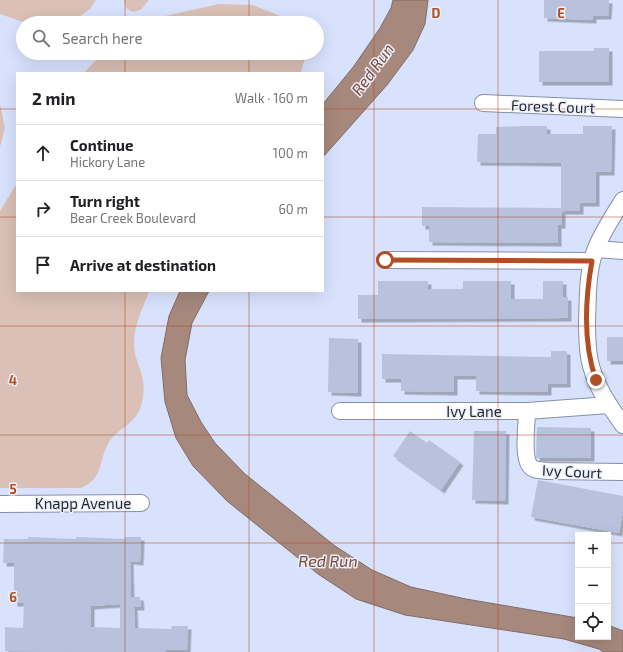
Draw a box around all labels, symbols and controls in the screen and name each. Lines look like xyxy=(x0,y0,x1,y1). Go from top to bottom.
text: D xyxy=(432,5,441,21)
text: E xyxy=(557,5,565,21)
search box xyxy=(16,16,324,60)
icon: search xyxy=(30,27,52,49)
text: Search here xyxy=(62,29,143,47)
water label: Red Run xyxy=(347,39,397,99)
text: 2 min xyxy=(32,88,75,108)
text: Walk · 160 m xyxy=(235,90,308,106)
street label: Forest Court xyxy=(511,96,596,116)
text: Continue xyxy=(70,136,133,154)
icon: ahead xyxy=(32,142,54,164)
text: 100 m xyxy=(273,145,308,161)
text: Hickory Lane xyxy=(70,154,145,170)
text: Turn right xyxy=(70,192,140,210)
icon: right xyxy=(32,198,54,220)
text: 60 m xyxy=(278,201,308,217)
text: Bear Creek Boulevard xyxy=(70,210,196,226)
route start xyxy=(376,251,394,269)
icon: arrive xyxy=(32,254,54,276)
text: Arrive at destination xyxy=(70,256,216,274)
route end xyxy=(587,371,605,389)
text: 4 xyxy=(9,372,17,388)
street label: Ivy Lane xyxy=(446,402,502,420)
street label: Ivy Court xyxy=(541,460,603,482)
text: 5 xyxy=(9,481,17,497)
street label: Knapp Avenue xyxy=(35,494,131,512)
map controls xyxy=(575,532,611,640)
button: + xyxy=(575,532,611,568)
water label: Red Run xyxy=(298,551,358,570)
button: − xyxy=(575,568,611,604)
text: 6 xyxy=(9,589,17,605)
button: locate xyxy=(575,604,611,640)

